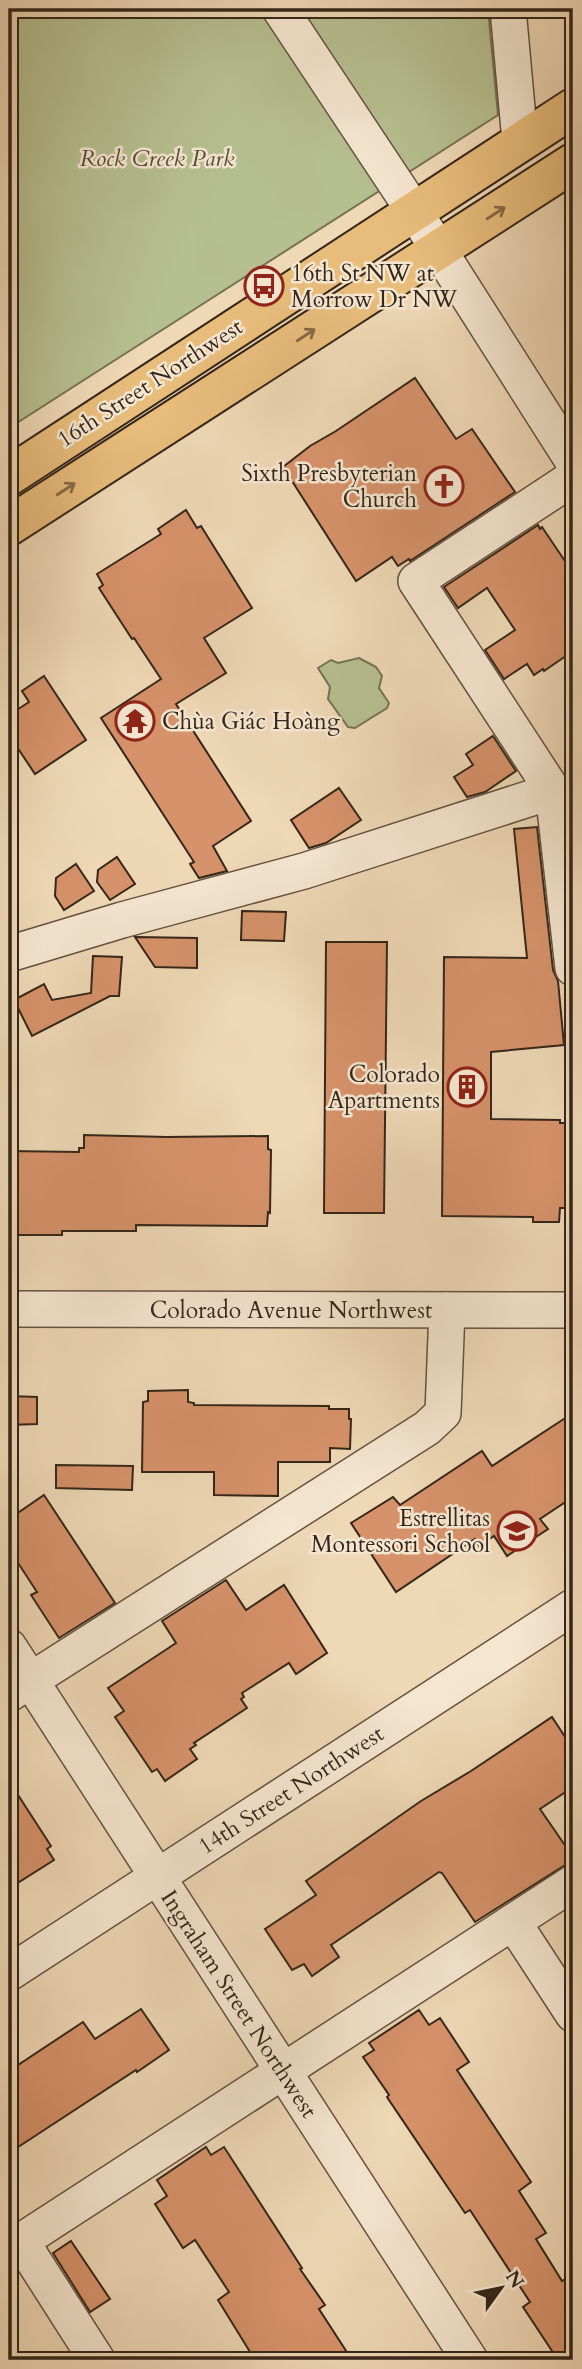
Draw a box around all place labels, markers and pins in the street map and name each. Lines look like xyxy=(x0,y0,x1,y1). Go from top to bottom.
place label: 16th St NW at Morrow Dr NW xyxy=(291,258,458,315)
bus stop icon: 16th St NW at Morrow Dr NW xyxy=(243,265,285,307)
place label: Sixth Presbyterian Church xyxy=(241,458,417,515)
church icon: Sixth Presbyterian Church xyxy=(423,465,465,507)
temple icon: Chùa Giác Hoàng xyxy=(114,700,156,742)
place label: Chùa Giác Hoàng xyxy=(162,706,340,737)
place label: Colorado Apartments xyxy=(328,1059,440,1116)
building icon: Colorado Apartments xyxy=(446,1066,488,1108)
place label: Estrellitas Montessori School xyxy=(311,1503,490,1560)
school or university icon: Estrellitas Montessori School xyxy=(496,1510,538,1552)

